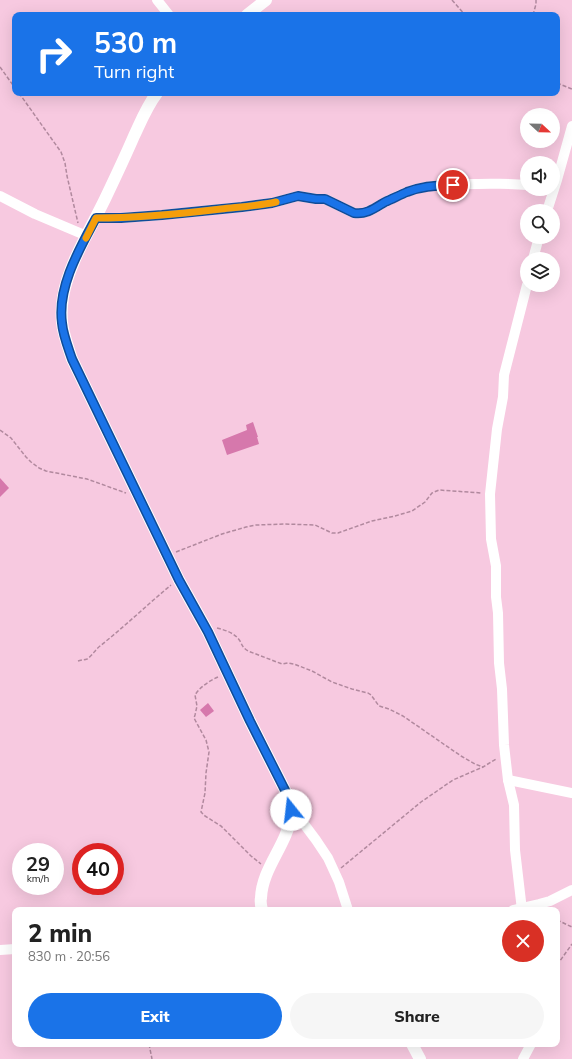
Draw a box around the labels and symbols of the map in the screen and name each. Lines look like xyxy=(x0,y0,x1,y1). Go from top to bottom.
north arrow xyxy=(520,108,560,148)
pin xyxy=(436,168,470,202)
position arrow xyxy=(270,789,312,831)
speed limit sign: 40 xyxy=(72,843,124,895)

